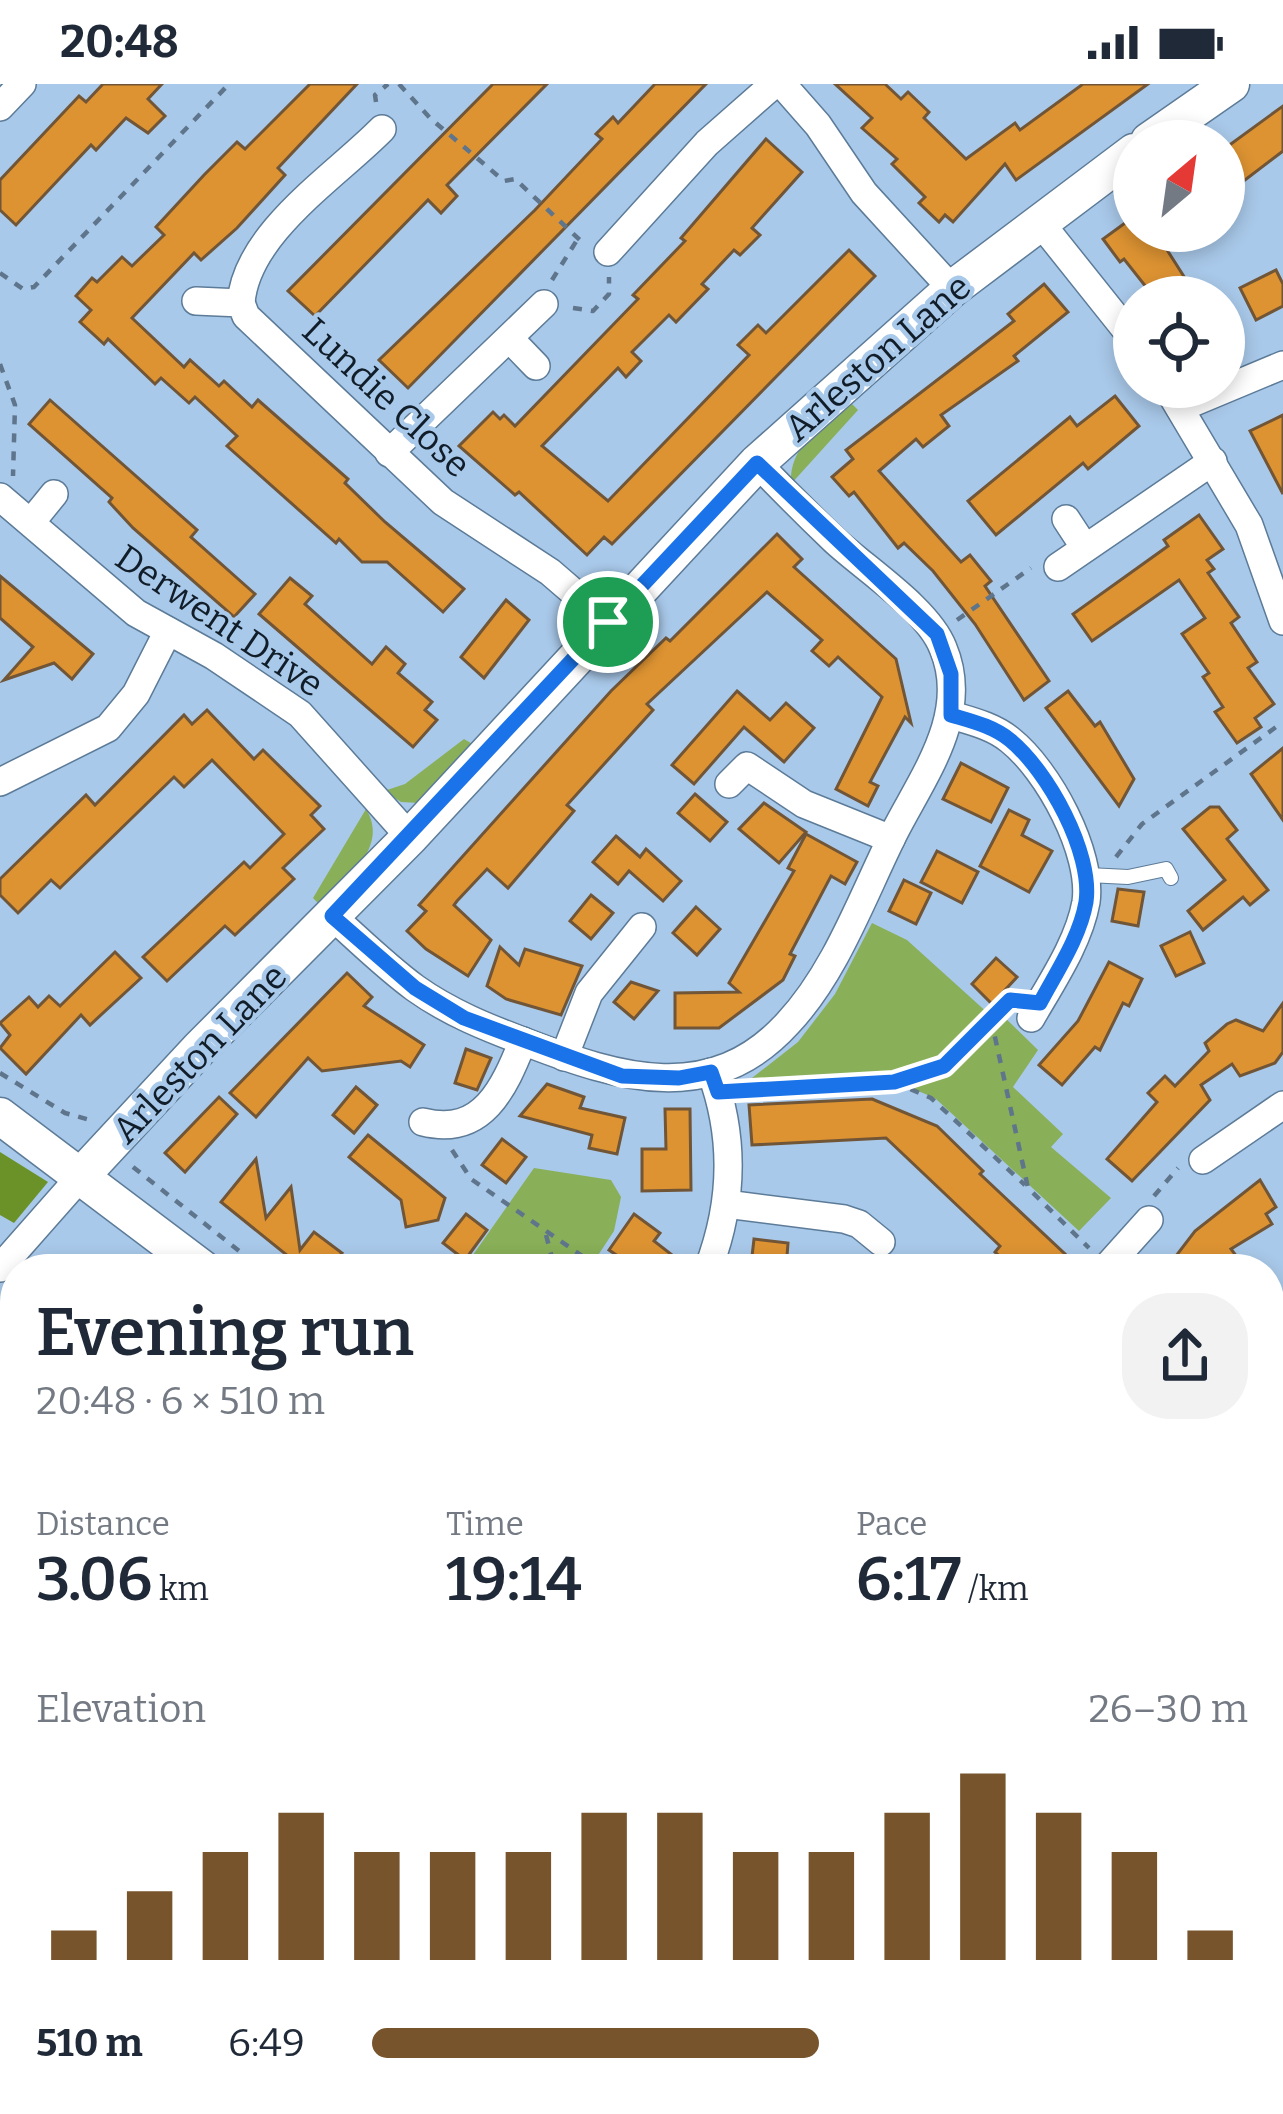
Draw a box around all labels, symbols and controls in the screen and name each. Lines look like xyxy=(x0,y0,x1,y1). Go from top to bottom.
text: 20:48 xyxy=(60,15,179,69)
north arrow xyxy=(1113,120,1245,252)
map controls xyxy=(1113,120,1245,408)
street label: Arleston Lane xyxy=(776,265,980,451)
button: locate xyxy=(1113,276,1245,408)
street label: Lundie Close xyxy=(293,309,479,487)
street label: Derwent Drive xyxy=(107,535,332,706)
pin xyxy=(557,571,659,673)
icon: arrive xyxy=(575,589,641,655)
street label: Arleston Lane xyxy=(103,955,296,1152)
text: Evening run xyxy=(36,1293,414,1372)
button: share xyxy=(1122,1293,1248,1419)
text: 20:48 · 6 × 510 m xyxy=(36,1378,325,1424)
text: Distance xyxy=(36,1504,170,1544)
text: Time xyxy=(446,1504,524,1544)
text: Pace xyxy=(856,1504,927,1544)
text: 3.06 xyxy=(36,1544,152,1616)
text: 19:14 xyxy=(446,1544,582,1616)
text: 6:17 xyxy=(856,1544,961,1616)
text: km xyxy=(152,1569,209,1609)
text: /km xyxy=(961,1569,1028,1609)
text: Elevation xyxy=(36,1686,206,1732)
text: 26–30 m xyxy=(1088,1686,1248,1732)
text: 510 m xyxy=(36,2020,143,2066)
text: 6:49 xyxy=(228,2020,305,2066)

